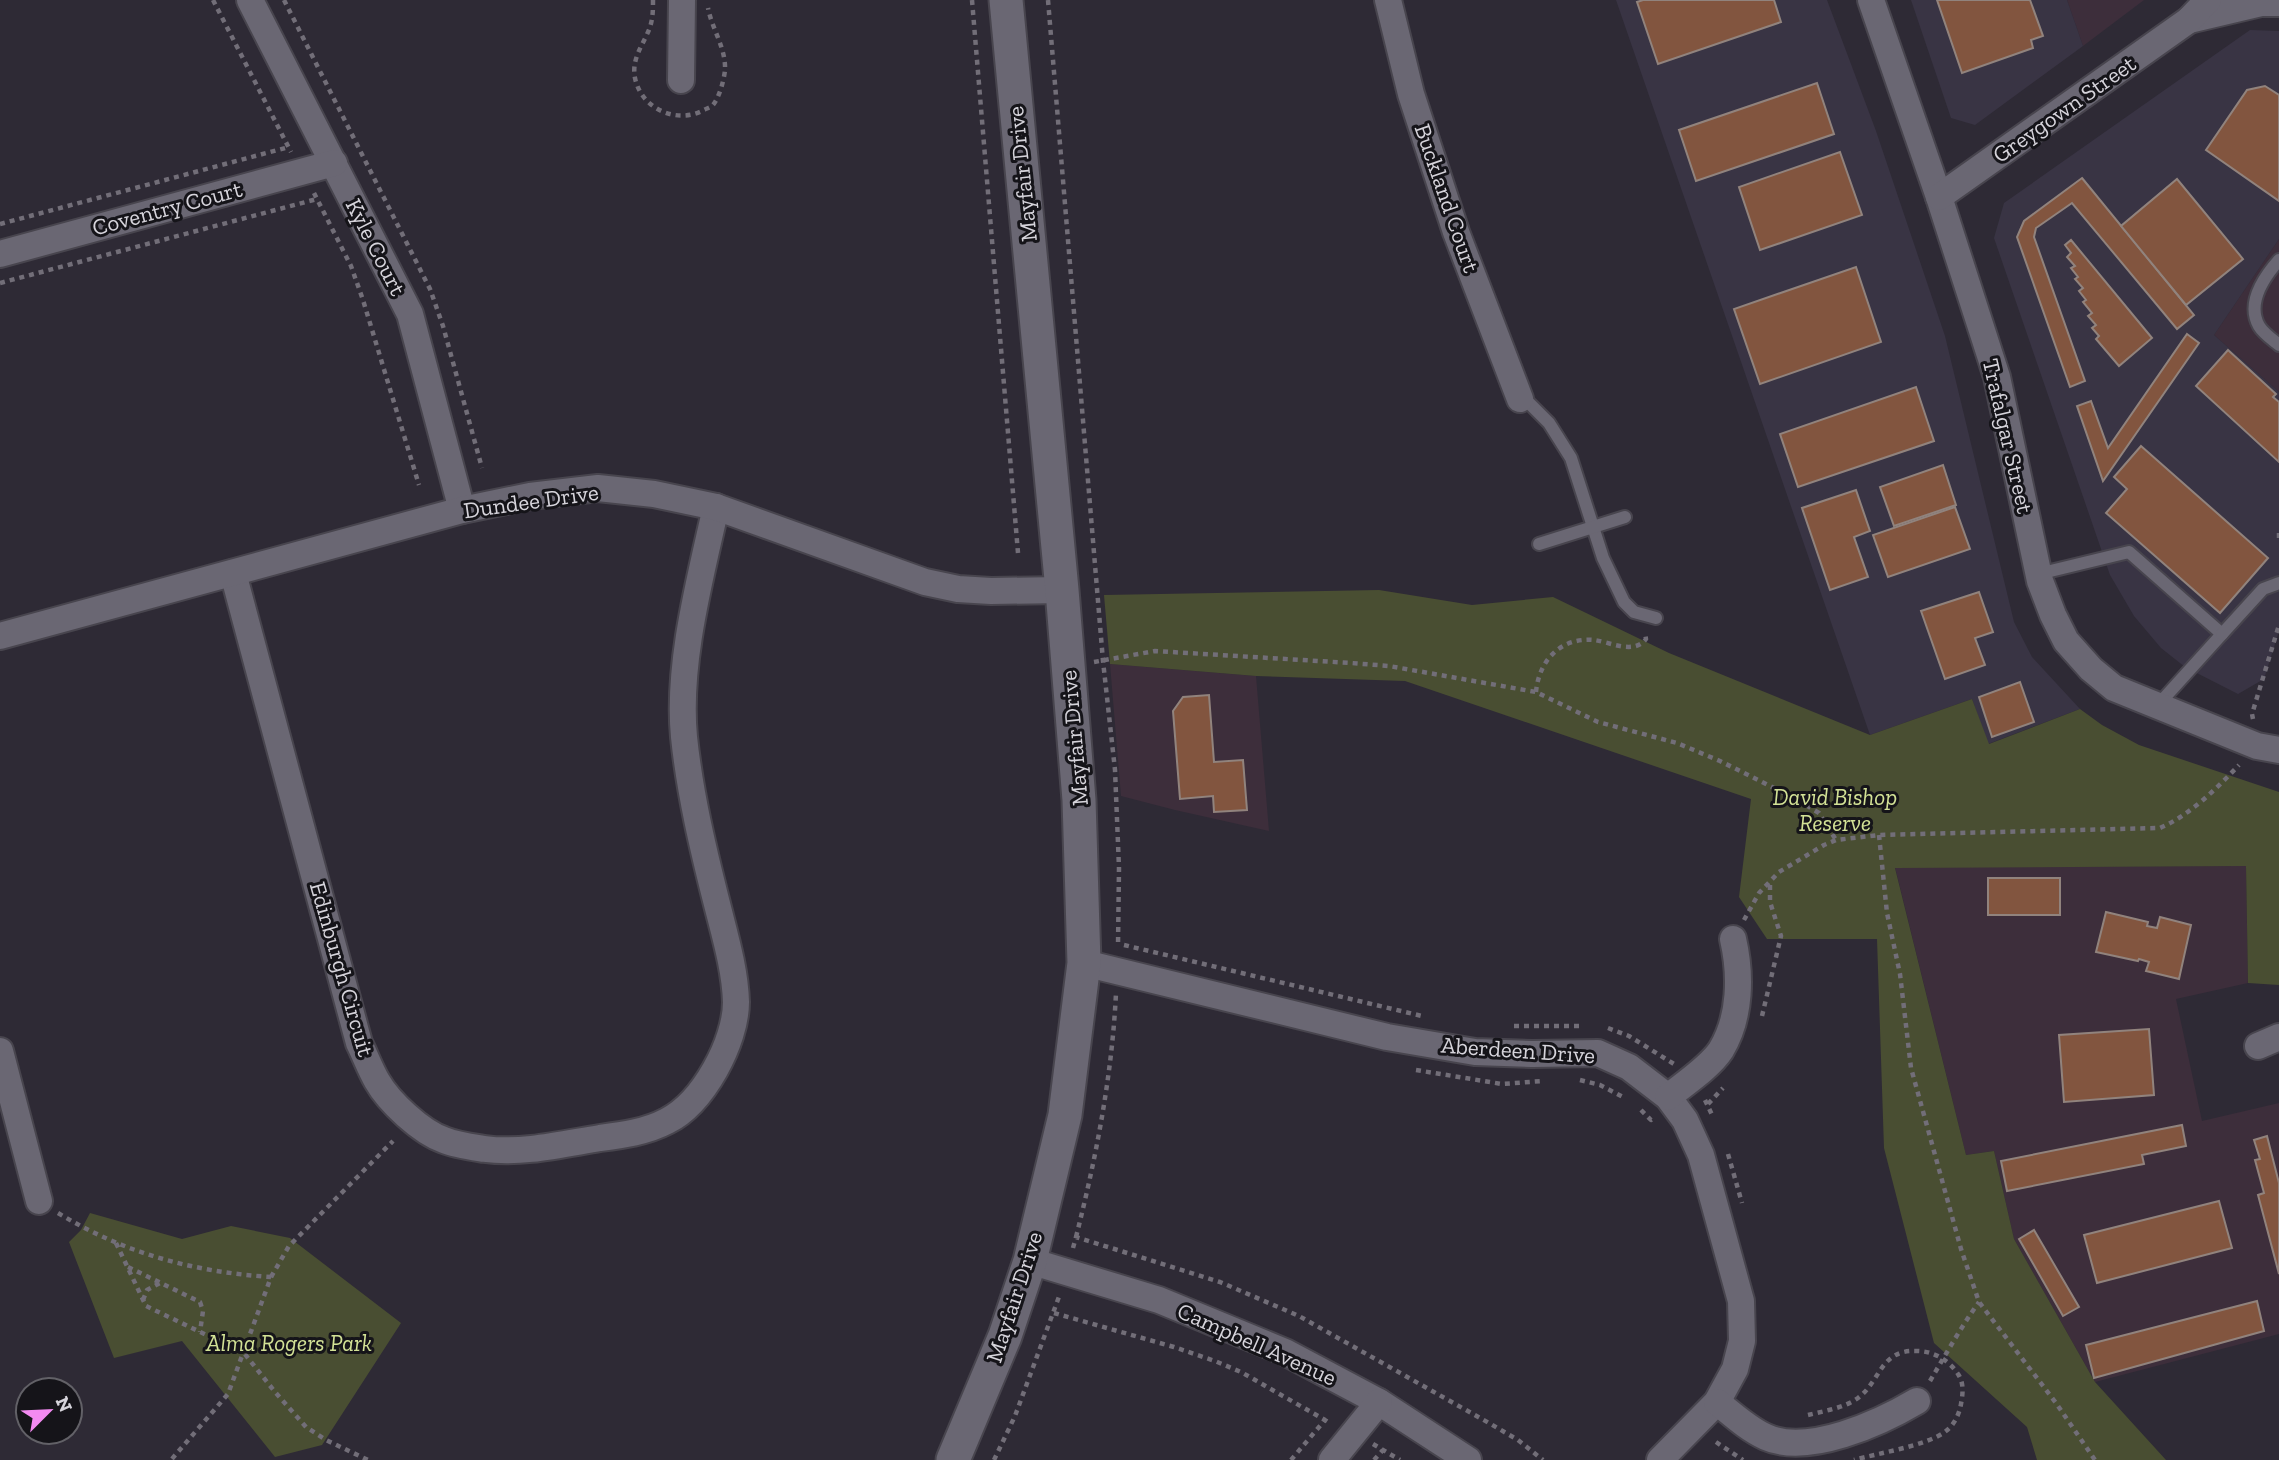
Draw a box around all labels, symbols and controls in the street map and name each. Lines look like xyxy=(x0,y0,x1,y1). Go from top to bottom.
street label: Greygown Street xyxy=(1987,49,2141,169)
street label: Mayfair Drive xyxy=(1001,105,1043,243)
street label: Buckland Court xyxy=(1408,120,1486,276)
street label: Coventry Court xyxy=(89,174,245,241)
street label: Kyle Court xyxy=(340,194,413,301)
street label: Trafalgar Street xyxy=(1977,356,2040,517)
street label: Dundee Drive xyxy=(462,478,600,524)
street label: Mayfair Drive xyxy=(1054,669,1094,807)
park label: David Bishop Reserve xyxy=(1773,783,1897,837)
street label: Edinburgh Circuit xyxy=(304,878,380,1060)
street label: Aberdeen Drive xyxy=(1440,1031,1596,1069)
street label: Mayfair Drive xyxy=(980,1228,1048,1366)
street label: Campbell Avenue xyxy=(1173,1296,1341,1392)
park label: Alma Rogers Park xyxy=(205,1329,372,1357)
north arrow xyxy=(14,1376,84,1446)
text: N xyxy=(51,1393,78,1416)

